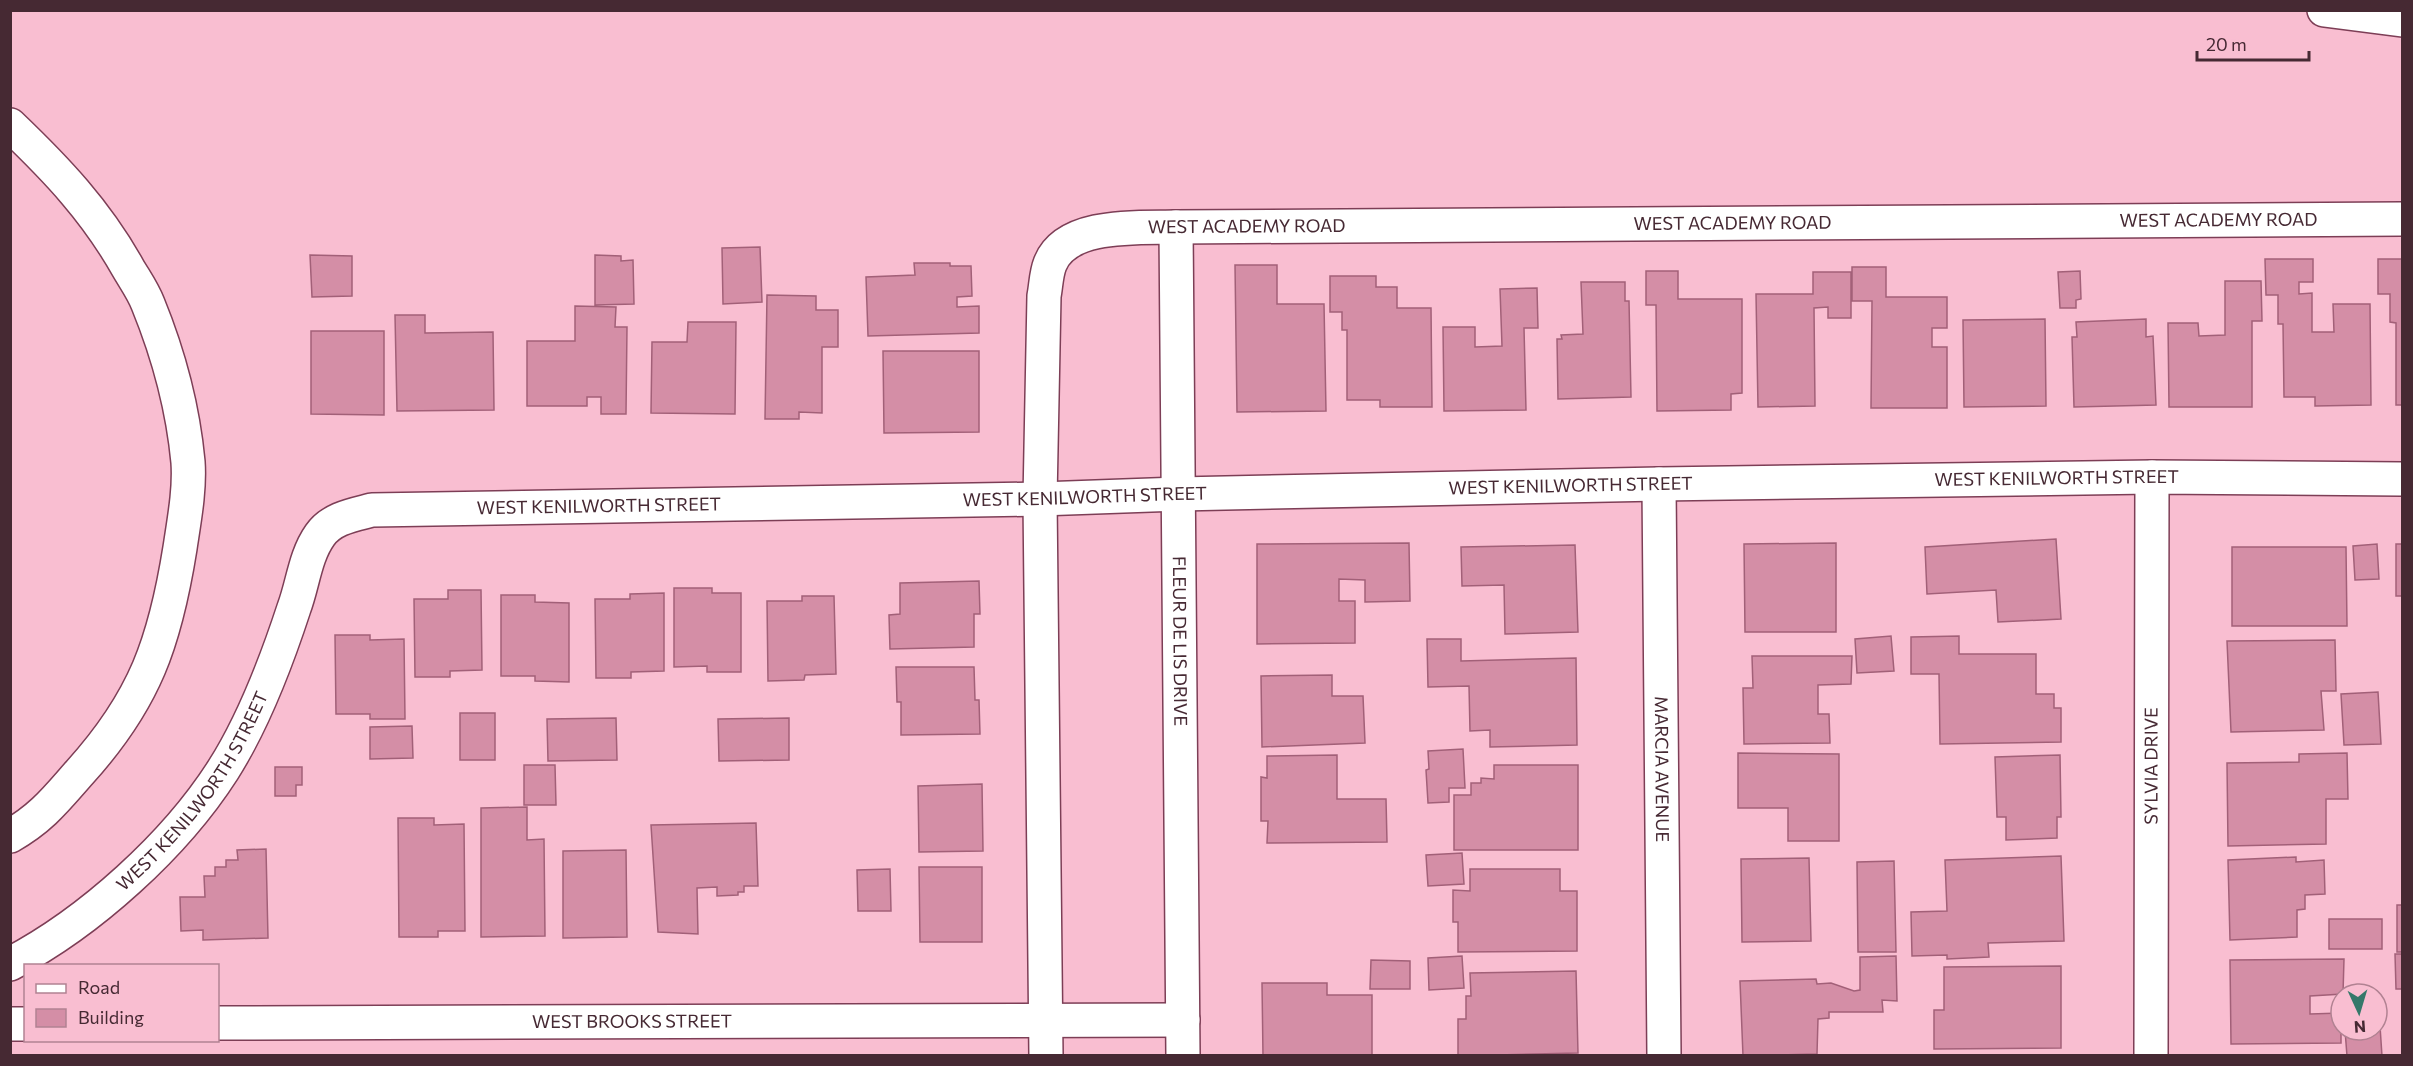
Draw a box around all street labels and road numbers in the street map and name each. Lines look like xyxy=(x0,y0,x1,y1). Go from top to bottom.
street label: WEST ACADEMY ROAD xyxy=(2119,208,2318,231)
street label: WEST ACADEMY ROAD xyxy=(1633,211,1832,234)
street label: WEST ACADEMY ROAD xyxy=(1148,214,1346,237)
street label: WEST KENILWORTH STREET xyxy=(1934,465,2179,490)
street label: WEST KENILWORTH STREET xyxy=(1448,472,1693,498)
street label: WEST KENILWORTH STREET xyxy=(962,481,1207,510)
street label: WEST KENILWORTH STREET xyxy=(476,492,721,518)
street label: FLEUR DE LIS DRIVE xyxy=(1169,556,1192,726)
street label: WEST KENILWORTH STREET xyxy=(111,688,272,895)
street label: MARCIA AVENUE xyxy=(1651,696,1674,842)
street label: SYLVIA DRIVE xyxy=(2139,707,2162,825)
street label: WEST BROOKS STREET xyxy=(532,1009,732,1032)

